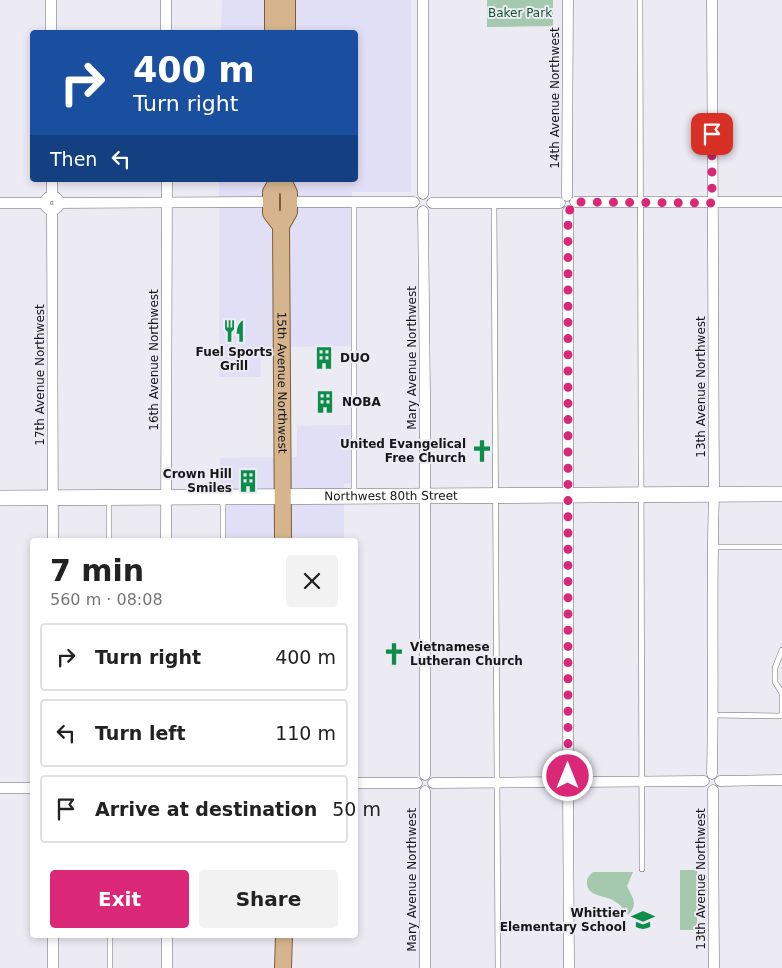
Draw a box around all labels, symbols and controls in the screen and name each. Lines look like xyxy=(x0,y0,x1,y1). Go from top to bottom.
park label: Baker Park xyxy=(488,6,552,20)
street label: 14th Avenue Northwest xyxy=(548,27,562,169)
icon: right xyxy=(50,50,115,115)
text: 400 m xyxy=(133,50,255,90)
text: Turn right xyxy=(133,91,238,116)
pin xyxy=(691,113,733,155)
icon: arrive xyxy=(698,120,726,148)
icon: left xyxy=(107,145,135,173)
text: Then xyxy=(50,148,97,170)
street label: Mary Avenue Northwest xyxy=(405,286,419,430)
street label: 16th Avenue Northwest xyxy=(147,289,161,431)
street label: 17th Avenue Northwest xyxy=(33,304,47,446)
street label: 15th Avenue Northwest xyxy=(275,312,289,454)
street label: 13th Avenue Northwest xyxy=(694,316,708,458)
restaurant icon: Fuel Sports Grill xyxy=(221,318,247,344)
place label: Fuel Sports Grill xyxy=(196,345,272,373)
building icon: DUO xyxy=(311,345,337,371)
place label: DUO xyxy=(340,351,370,365)
building icon: NOBA xyxy=(312,389,338,415)
place label: NOBA xyxy=(342,395,381,409)
place label: United Evangelical Free Church xyxy=(340,437,466,465)
church icon: United Evangelical Free Church xyxy=(469,438,495,464)
place label: Crown Hill Smiles xyxy=(163,467,232,495)
building icon: Crown Hill Smiles xyxy=(235,468,261,494)
street label: Northwest 80th Street xyxy=(324,489,458,503)
text: 7 min xyxy=(50,553,144,588)
button: close xyxy=(286,555,338,607)
text: 560 m · 08:08 xyxy=(50,590,163,609)
place label: Vietnamese Lutheran Church xyxy=(410,640,523,668)
church icon: Vietnamese Lutheran Church xyxy=(381,641,407,667)
icon: right xyxy=(52,643,80,671)
text: Turn right xyxy=(95,646,201,668)
text: 400 m xyxy=(275,646,336,668)
icon: left xyxy=(52,719,80,747)
text: Turn left xyxy=(95,722,186,744)
text: 110 m xyxy=(275,722,336,744)
position arrow xyxy=(541,749,593,801)
icon: arrive xyxy=(52,795,80,823)
text: Arrive at destination xyxy=(95,798,317,820)
text: 50 m xyxy=(332,798,381,820)
street label: Mary Avenue Northwest xyxy=(405,808,419,952)
street label: 13th Avenue Northwest xyxy=(694,808,708,950)
button: Exit xyxy=(50,870,189,928)
button: Share xyxy=(199,870,338,928)
place label: Whittier Elementary School xyxy=(500,906,626,934)
school or university icon: Whittier Elementary School xyxy=(630,907,656,933)

